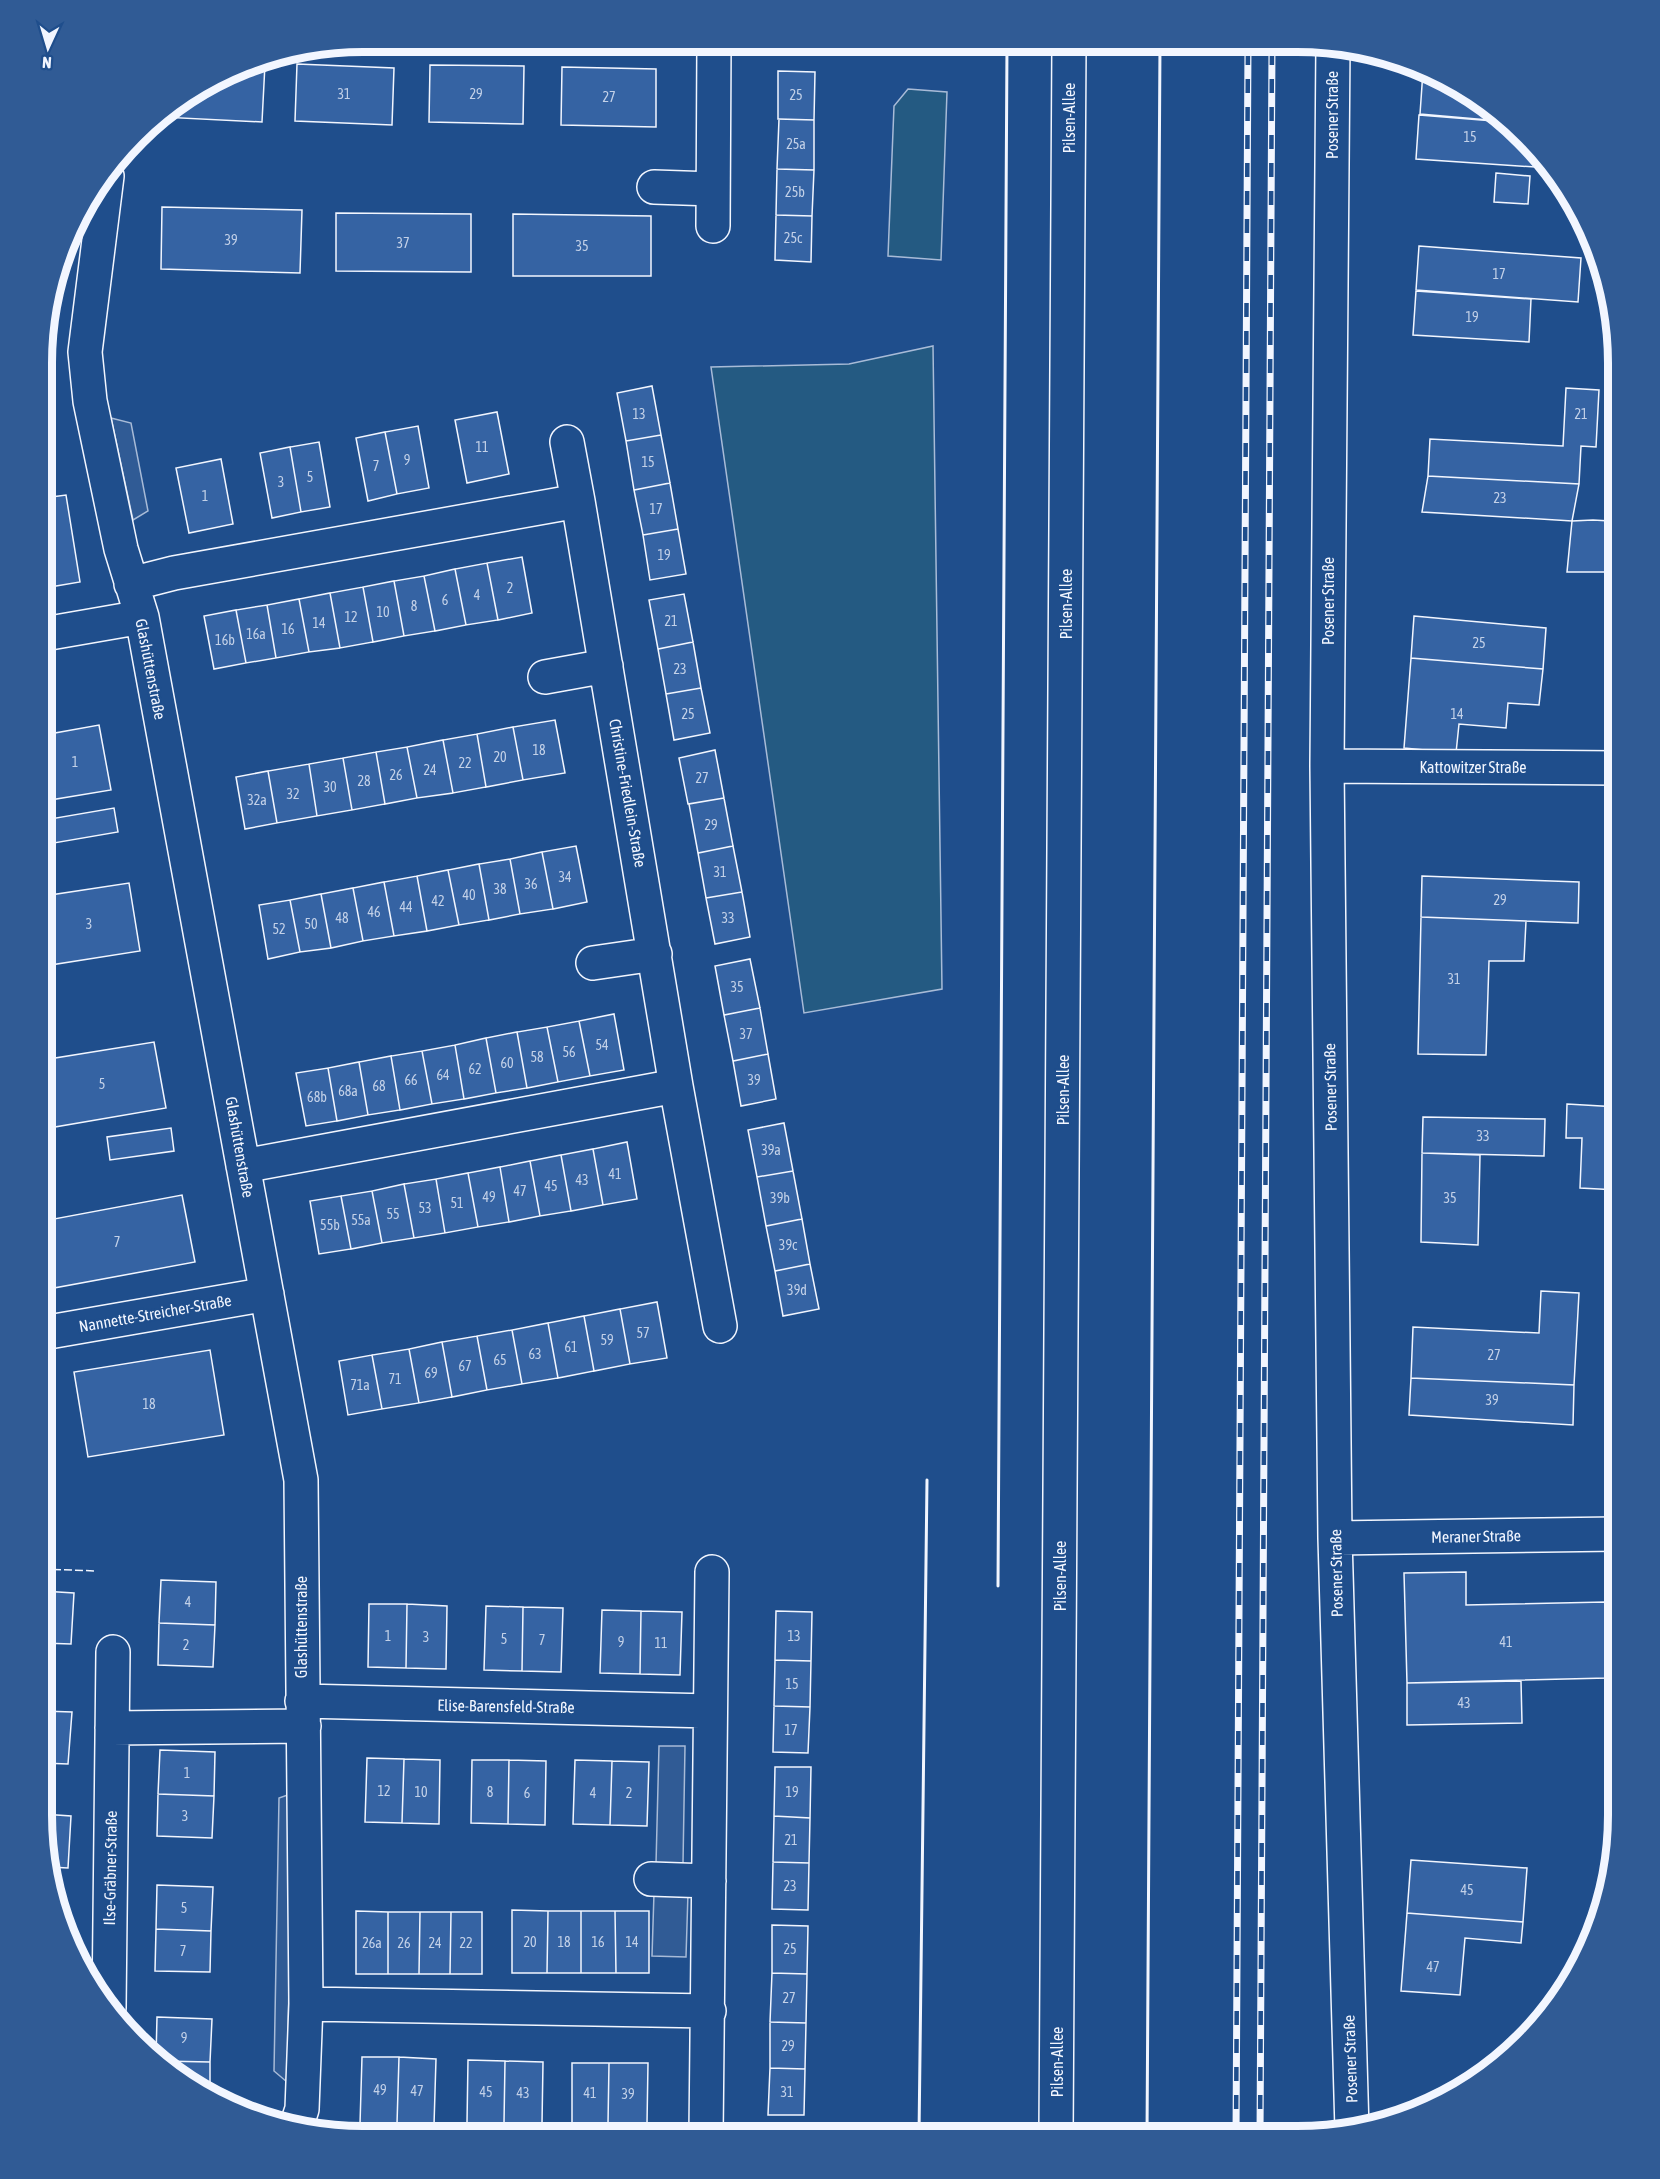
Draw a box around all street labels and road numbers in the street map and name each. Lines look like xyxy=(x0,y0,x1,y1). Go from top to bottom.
street label: Posener Straße xyxy=(1323,71,1341,159)
street label: Pilsen-Allee xyxy=(1060,83,1078,153)
street label: Posener Straße xyxy=(1319,557,1337,645)
street label: Pilsen-Allee xyxy=(1057,569,1075,639)
street label: Glashüttenstraße xyxy=(132,617,170,721)
street label: Christine-Friedlein-Straße xyxy=(606,717,650,869)
street label: Kattowitzer Straße xyxy=(1420,758,1526,776)
street label: Posener Straße xyxy=(1320,1043,1340,1131)
street label: Pilsen-Allee xyxy=(1054,1055,1072,1125)
street label: Glashüttenstraße xyxy=(222,1095,258,1199)
street label: Nannette-Streicher-Straße xyxy=(77,1291,233,1335)
street label: Meraner Straße xyxy=(1431,1526,1521,1546)
street label: Posener Straße xyxy=(1326,1529,1346,1617)
street label: Pilsen-Allee xyxy=(1051,1541,1069,1611)
street label: Glashüttenstraße xyxy=(292,1576,310,1678)
street label: Elise-Barensfeld-Straße xyxy=(437,1696,575,1716)
street label: Ilse-Gräbner-Straße xyxy=(100,1810,120,1926)
street label: Posener Straße xyxy=(1339,2015,1361,2103)
street label: Pilsen-Allee xyxy=(1048,2027,1066,2097)

